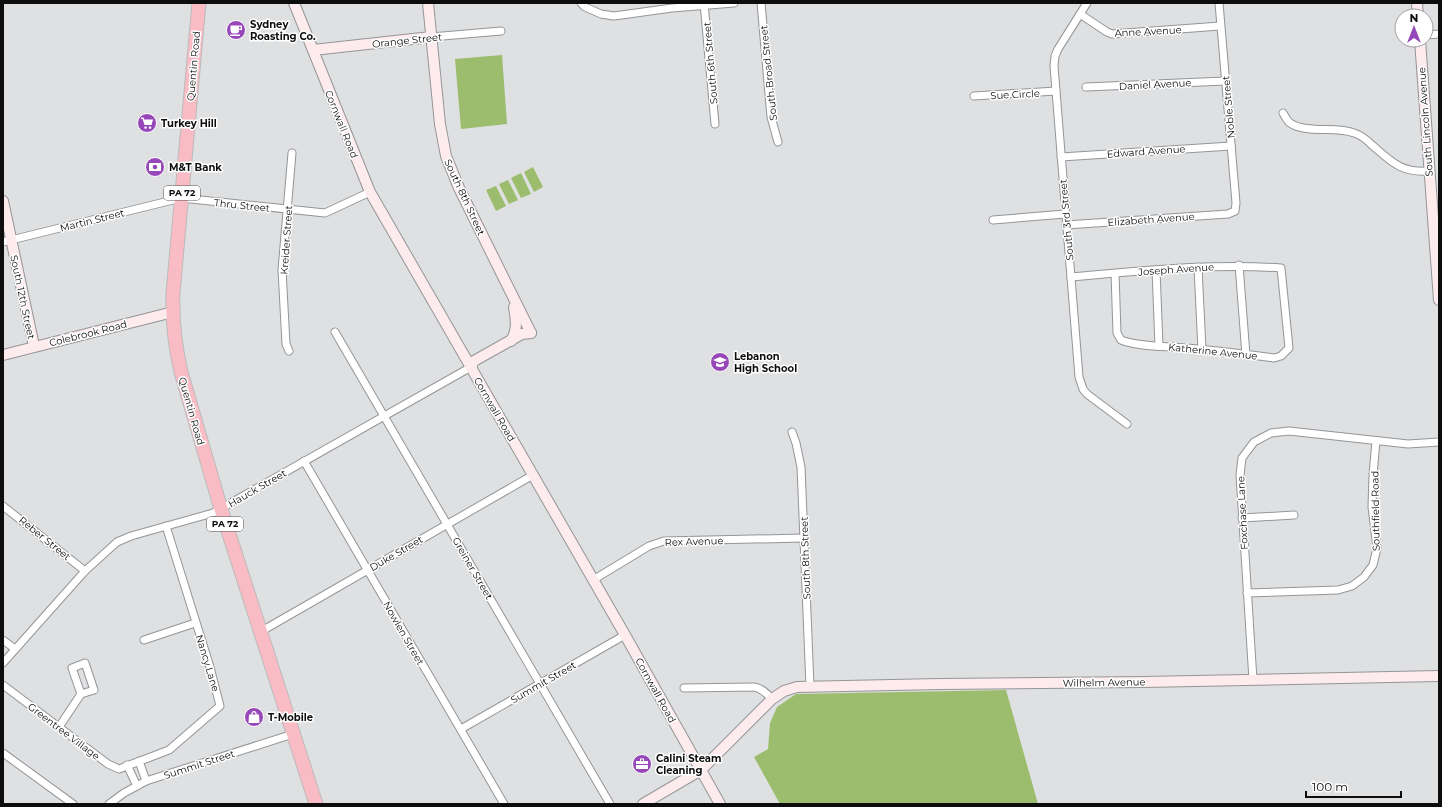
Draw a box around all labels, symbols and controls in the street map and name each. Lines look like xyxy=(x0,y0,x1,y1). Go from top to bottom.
north arrow xyxy=(1394,8,1434,48)
text: N xyxy=(1410,11,1418,25)
place label: Sydney Roasting Co. xyxy=(250,18,316,43)
cafe icon: Sydney Roasting Co. xyxy=(225,19,247,41)
street label: South 6th Street xyxy=(700,21,721,105)
street label: Anne Avenue xyxy=(1114,23,1182,40)
street label: South Broad Street xyxy=(757,25,780,121)
street label: Orange Street xyxy=(371,30,443,51)
street label: Quentin Road xyxy=(184,31,203,102)
street label: South Lincoln Avenue xyxy=(1415,67,1436,177)
street label: Noble Street xyxy=(1219,75,1238,139)
street label: Daniel Avenue xyxy=(1118,76,1192,93)
street label: Sue Circle xyxy=(990,87,1040,102)
street label: Cornwall Road xyxy=(322,88,361,160)
supermarket icon: Turkey Hill xyxy=(136,112,158,134)
place label: Turkey Hill xyxy=(161,117,217,130)
street label: Edward Avenue xyxy=(1106,142,1186,161)
bank icon: M&T Bank xyxy=(144,156,166,178)
street label: South 8th Street xyxy=(441,157,488,237)
place label: M&T Bank xyxy=(169,161,222,174)
street label: South 3rd Street xyxy=(1056,179,1077,261)
road number: PA 72 xyxy=(164,186,200,200)
street label: Thru Street xyxy=(213,196,271,215)
street label: Kreider Street xyxy=(278,205,295,275)
street label: Martin Street xyxy=(59,206,126,235)
street label: Elizabeth Avenue xyxy=(1107,210,1195,229)
street label: South 12th Street xyxy=(7,254,38,340)
street label: Joseph Avenue xyxy=(1137,260,1214,279)
street label: Colebrook Road xyxy=(48,318,128,349)
street label: Katherine Avenue xyxy=(1168,340,1258,363)
place label: Lebanon High School xyxy=(734,350,797,375)
school or university icon: Lebanon High School xyxy=(709,351,731,373)
street label: Cornwall Road xyxy=(471,375,518,444)
street label: Quentin Road xyxy=(176,376,207,447)
street label: Hauck Street xyxy=(226,467,289,510)
street label: Southfield Road xyxy=(1368,471,1383,551)
street label: Foxchase Lane xyxy=(1234,476,1251,550)
street label: Reber Street xyxy=(16,514,73,563)
street label: South 8th Street xyxy=(798,516,813,600)
road number: PA 72 xyxy=(207,517,243,531)
street label: Duke Street xyxy=(367,533,425,574)
street label: Rex Avenue xyxy=(664,534,724,549)
street label: Greiner Street xyxy=(449,535,496,602)
street label: Nowlen Street xyxy=(380,599,427,667)
street label: Nancy Lane xyxy=(193,633,222,693)
street label: Cornwall Road xyxy=(632,655,679,725)
street label: Summit Street xyxy=(508,658,578,706)
street label: Wilhelm Avenue xyxy=(1063,675,1146,690)
street label: Greentree Village xyxy=(25,700,102,763)
shop icon: T-Mobile xyxy=(243,706,265,728)
place label: T-Mobile xyxy=(268,711,313,724)
street label: Summit Street xyxy=(162,747,236,782)
place label: Calini Steam Cleaning xyxy=(656,752,722,777)
office icon: Calini Steam Cleaning xyxy=(631,753,653,775)
scale bar xyxy=(1306,773,1401,799)
text: 100 m xyxy=(1312,779,1348,794)

